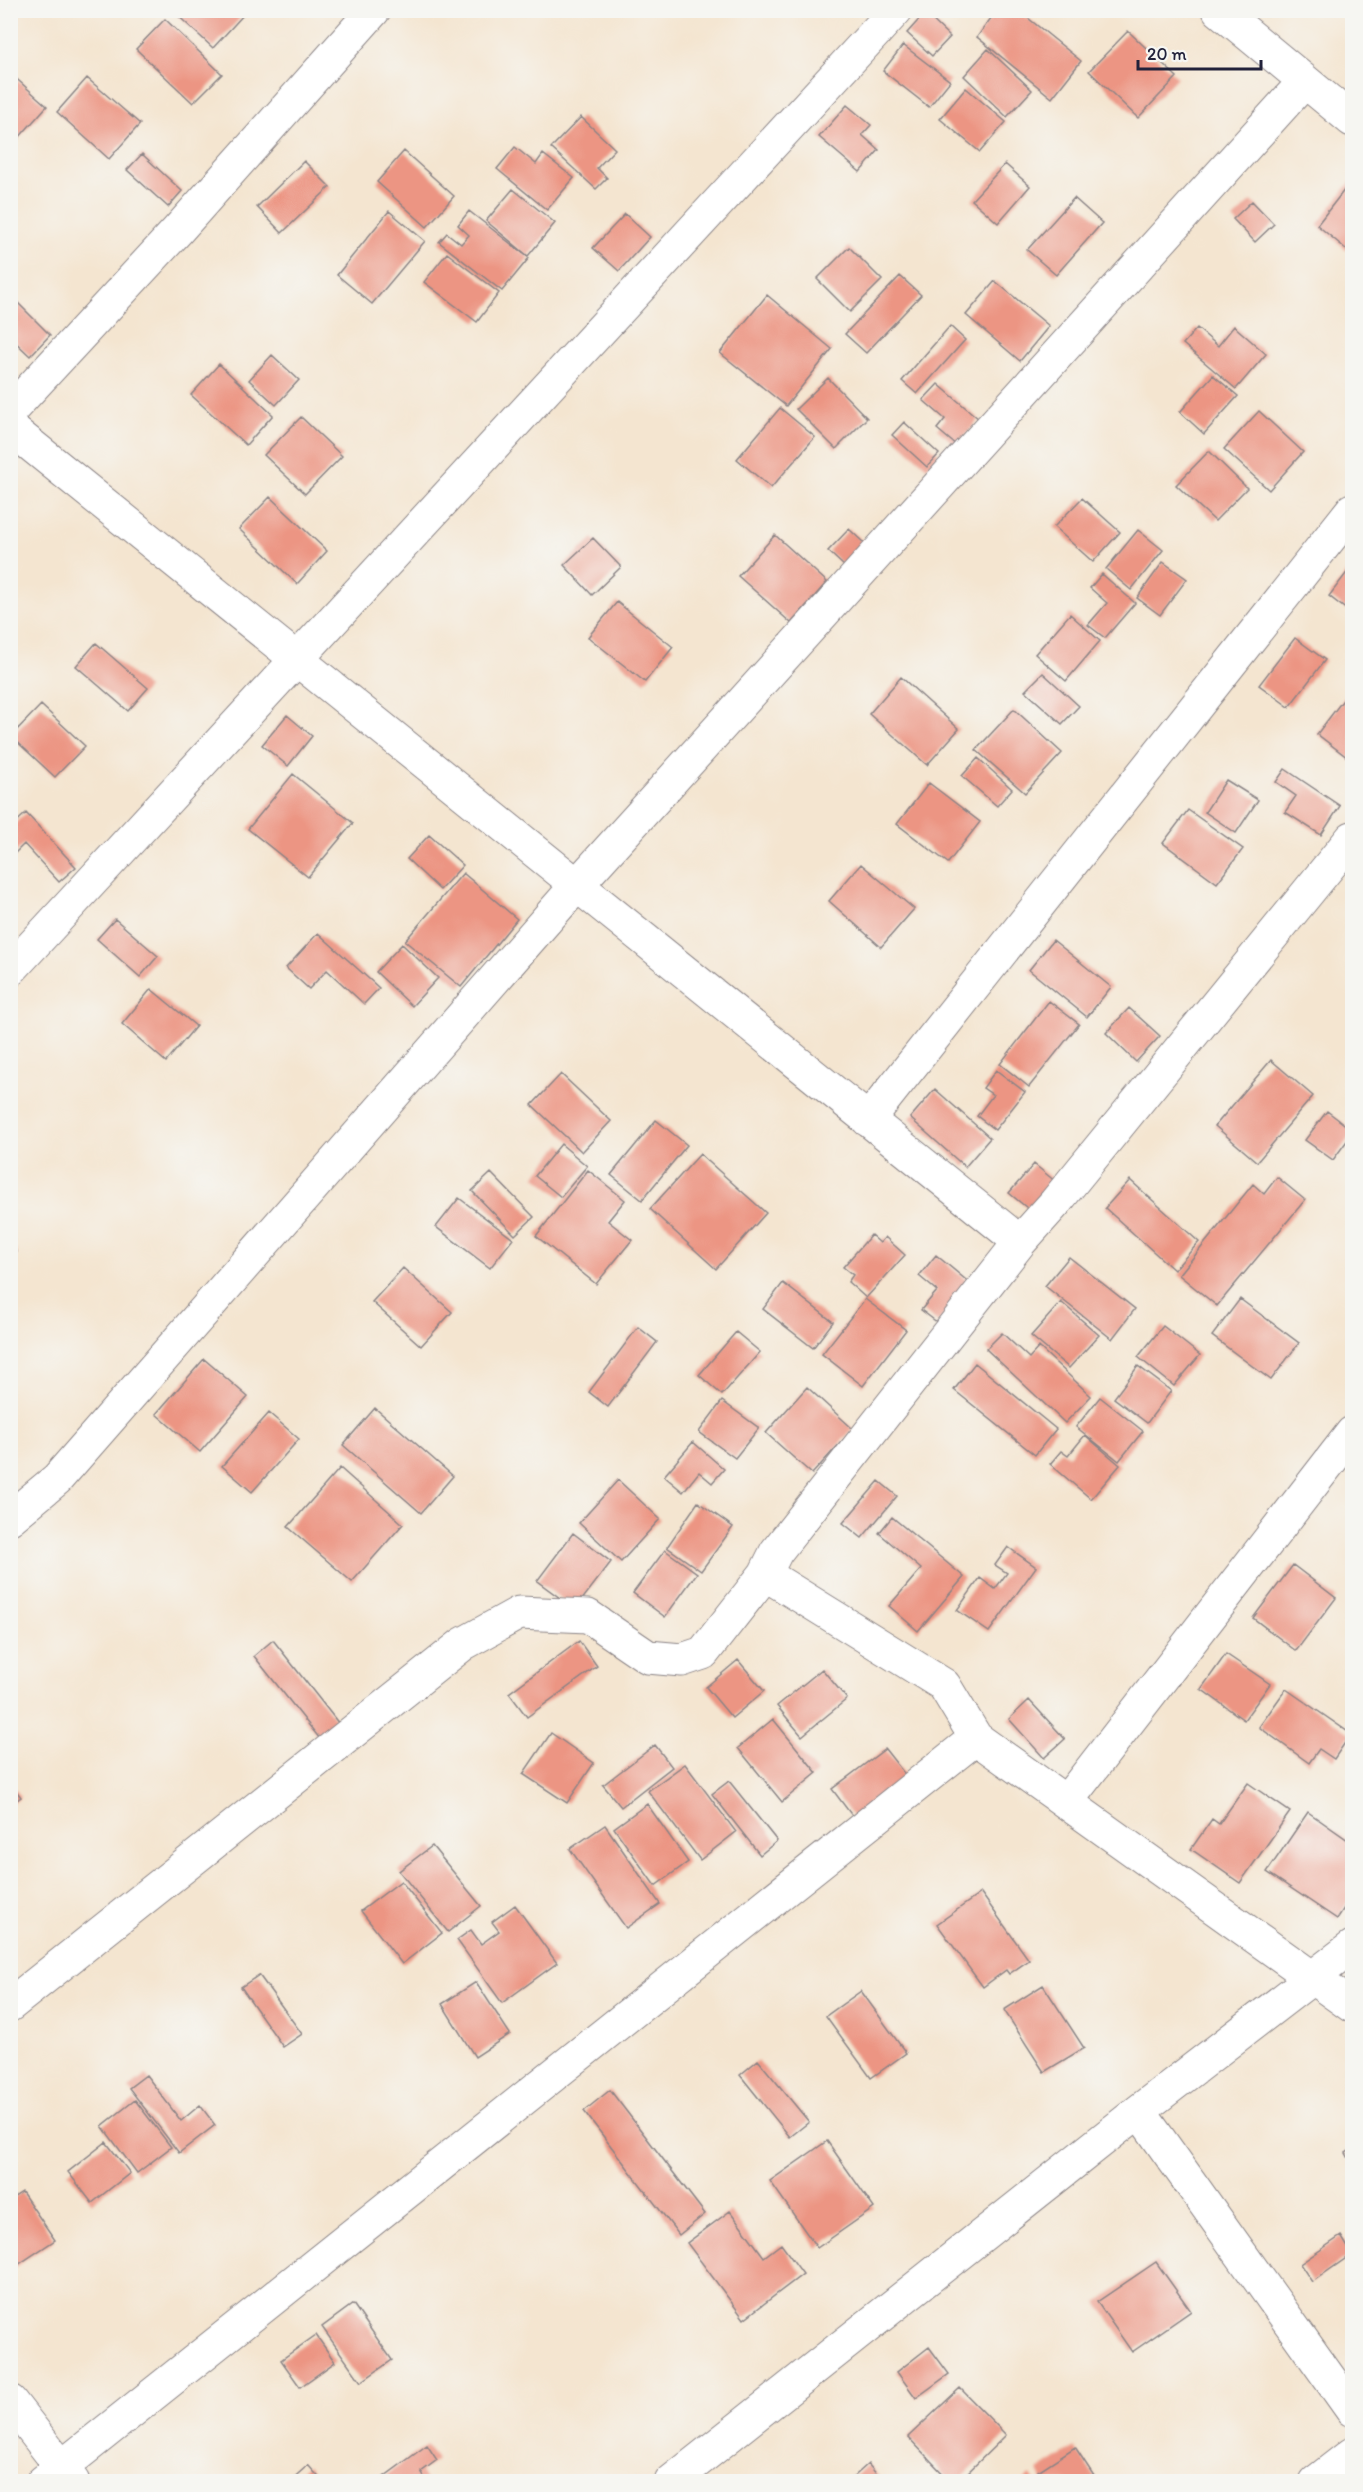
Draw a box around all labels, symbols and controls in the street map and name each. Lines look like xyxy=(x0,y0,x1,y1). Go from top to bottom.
scale bar xyxy=(1138,33,1261,71)
text: 20 m xyxy=(1147,43,1187,65)

